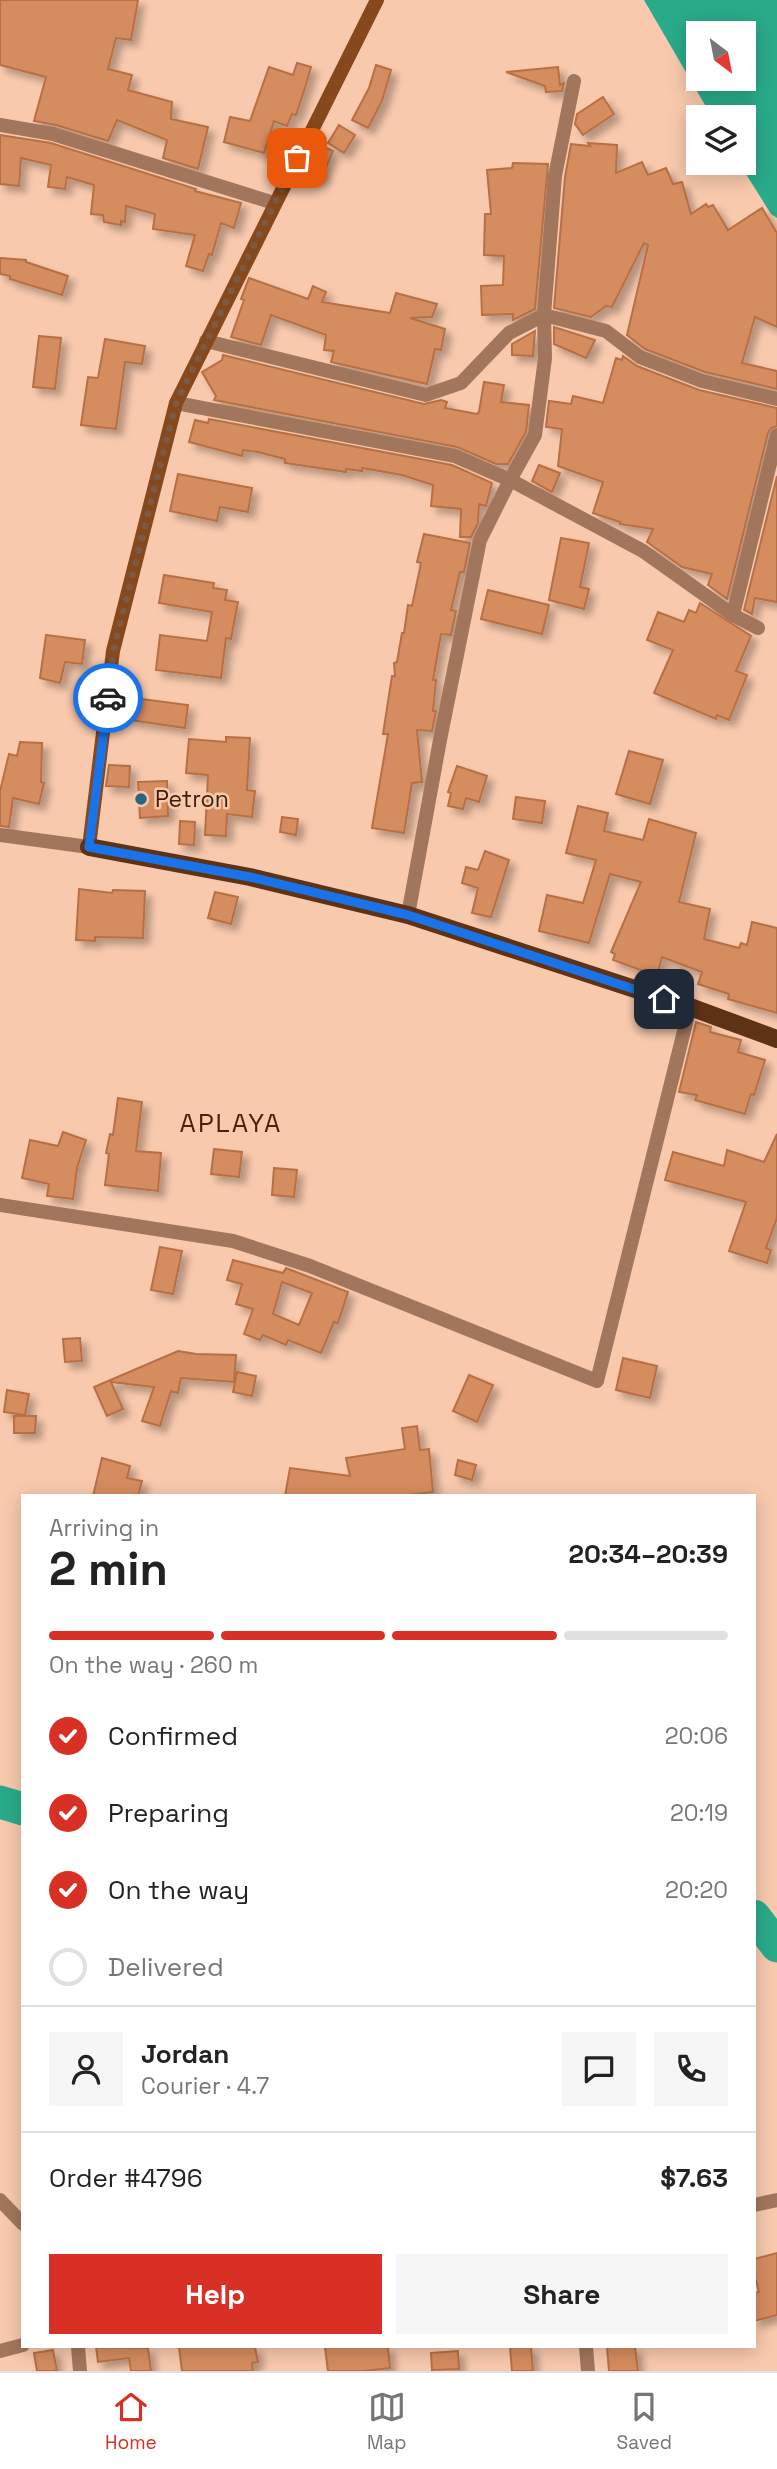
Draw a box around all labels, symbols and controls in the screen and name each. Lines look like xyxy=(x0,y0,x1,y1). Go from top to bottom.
north arrow xyxy=(686,21,756,91)
map controls xyxy=(686,21,756,175)
button: layers xyxy=(686,105,756,175)
pin xyxy=(267,128,327,188)
icon: bag xyxy=(278,139,316,177)
courier xyxy=(73,663,143,733)
icon: car xyxy=(89,679,127,717)
place label: Petron xyxy=(155,784,229,814)
marker: Petron xyxy=(133,791,149,807)
pin xyxy=(634,969,694,1029)
icon: home xyxy=(645,980,683,1018)
district label: APLAYA xyxy=(180,1106,282,1140)
text: Arriving in xyxy=(49,1513,159,1543)
text: 20:34–20:39 xyxy=(569,1537,728,1571)
text: 2 min xyxy=(49,1540,168,1598)
text: On the way · 260 m xyxy=(49,1650,258,1680)
icon: check xyxy=(49,1717,87,1755)
text: Confirmed xyxy=(108,1719,238,1753)
text: 20:06 xyxy=(665,1721,728,1751)
icon: check xyxy=(49,1794,87,1832)
text: Preparing xyxy=(108,1796,229,1830)
text: 20:19 xyxy=(670,1798,728,1828)
icon: check xyxy=(49,1871,87,1909)
text: On the way xyxy=(108,1873,249,1907)
text: 20:20 xyxy=(665,1875,728,1905)
text: Delivered xyxy=(108,1950,224,1984)
button: person xyxy=(49,2032,123,2106)
button: chat xyxy=(562,2032,636,2106)
button: phone xyxy=(654,2032,728,2106)
text: Jordan xyxy=(141,2037,229,2071)
text: Courier · 4.7 xyxy=(141,2071,269,2101)
text: Order #4796 xyxy=(49,2161,203,2195)
text: $7.63 xyxy=(660,2161,728,2195)
button: Help xyxy=(49,2254,382,2334)
button: Share xyxy=(396,2254,728,2334)
tab: Home xyxy=(105,2388,157,2455)
tab: Map xyxy=(367,2388,407,2455)
tab: Saved xyxy=(617,2388,672,2455)

